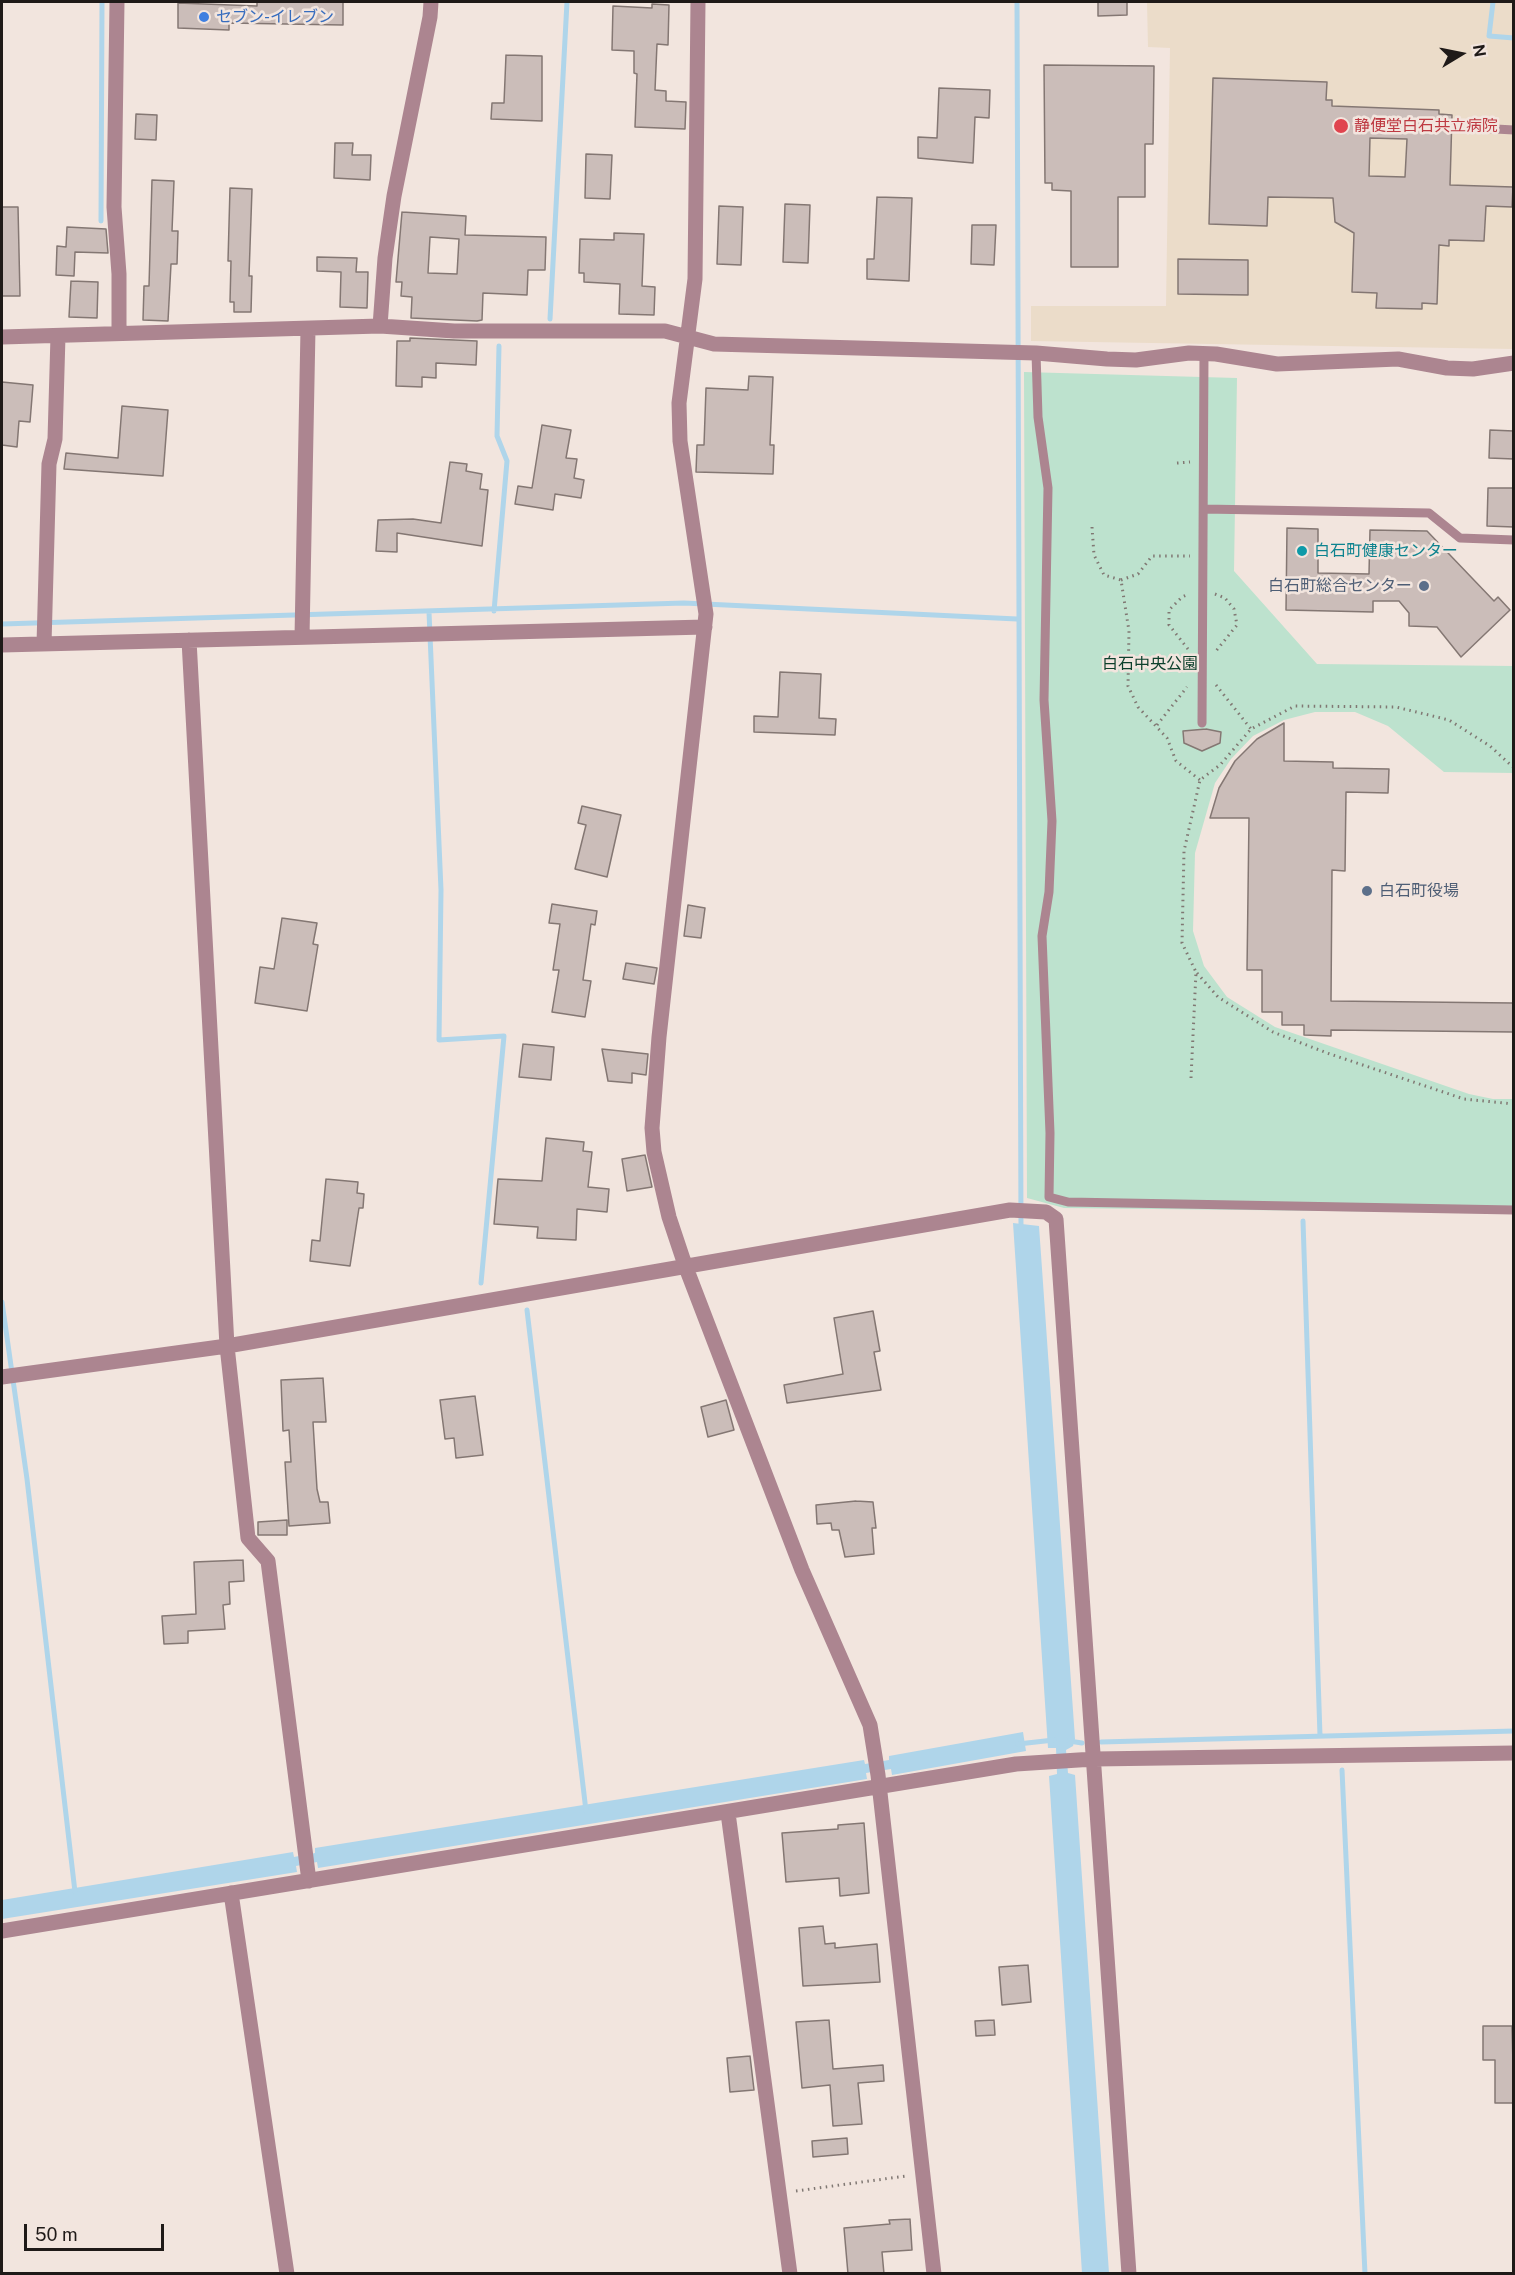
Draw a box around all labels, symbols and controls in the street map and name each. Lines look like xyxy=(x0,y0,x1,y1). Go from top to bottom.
place label: セブン-イレブン xyxy=(216,7,334,27)
marker: セブン-イレブン xyxy=(197,10,211,24)
north arrow xyxy=(1431,24,1491,84)
text: N xyxy=(1469,43,1490,59)
place label: 静便堂白石共立病院 xyxy=(1354,116,1498,136)
marker: 静便堂白石共立病院 xyxy=(1332,117,1350,135)
place label: 白石町健康センター xyxy=(1314,541,1458,561)
marker: 白石町健康センター xyxy=(1295,544,1309,558)
place label: 白石町総合センター xyxy=(1268,576,1412,596)
marker: 白石町総合センター xyxy=(1417,579,1431,593)
park label: 白石中央公園 xyxy=(1102,654,1198,674)
place label: 白石町役場 xyxy=(1379,881,1459,901)
marker: 白石町役場 xyxy=(1360,884,1374,898)
scale bar xyxy=(27,2212,166,2250)
text: 50 m xyxy=(35,2224,78,2245)

